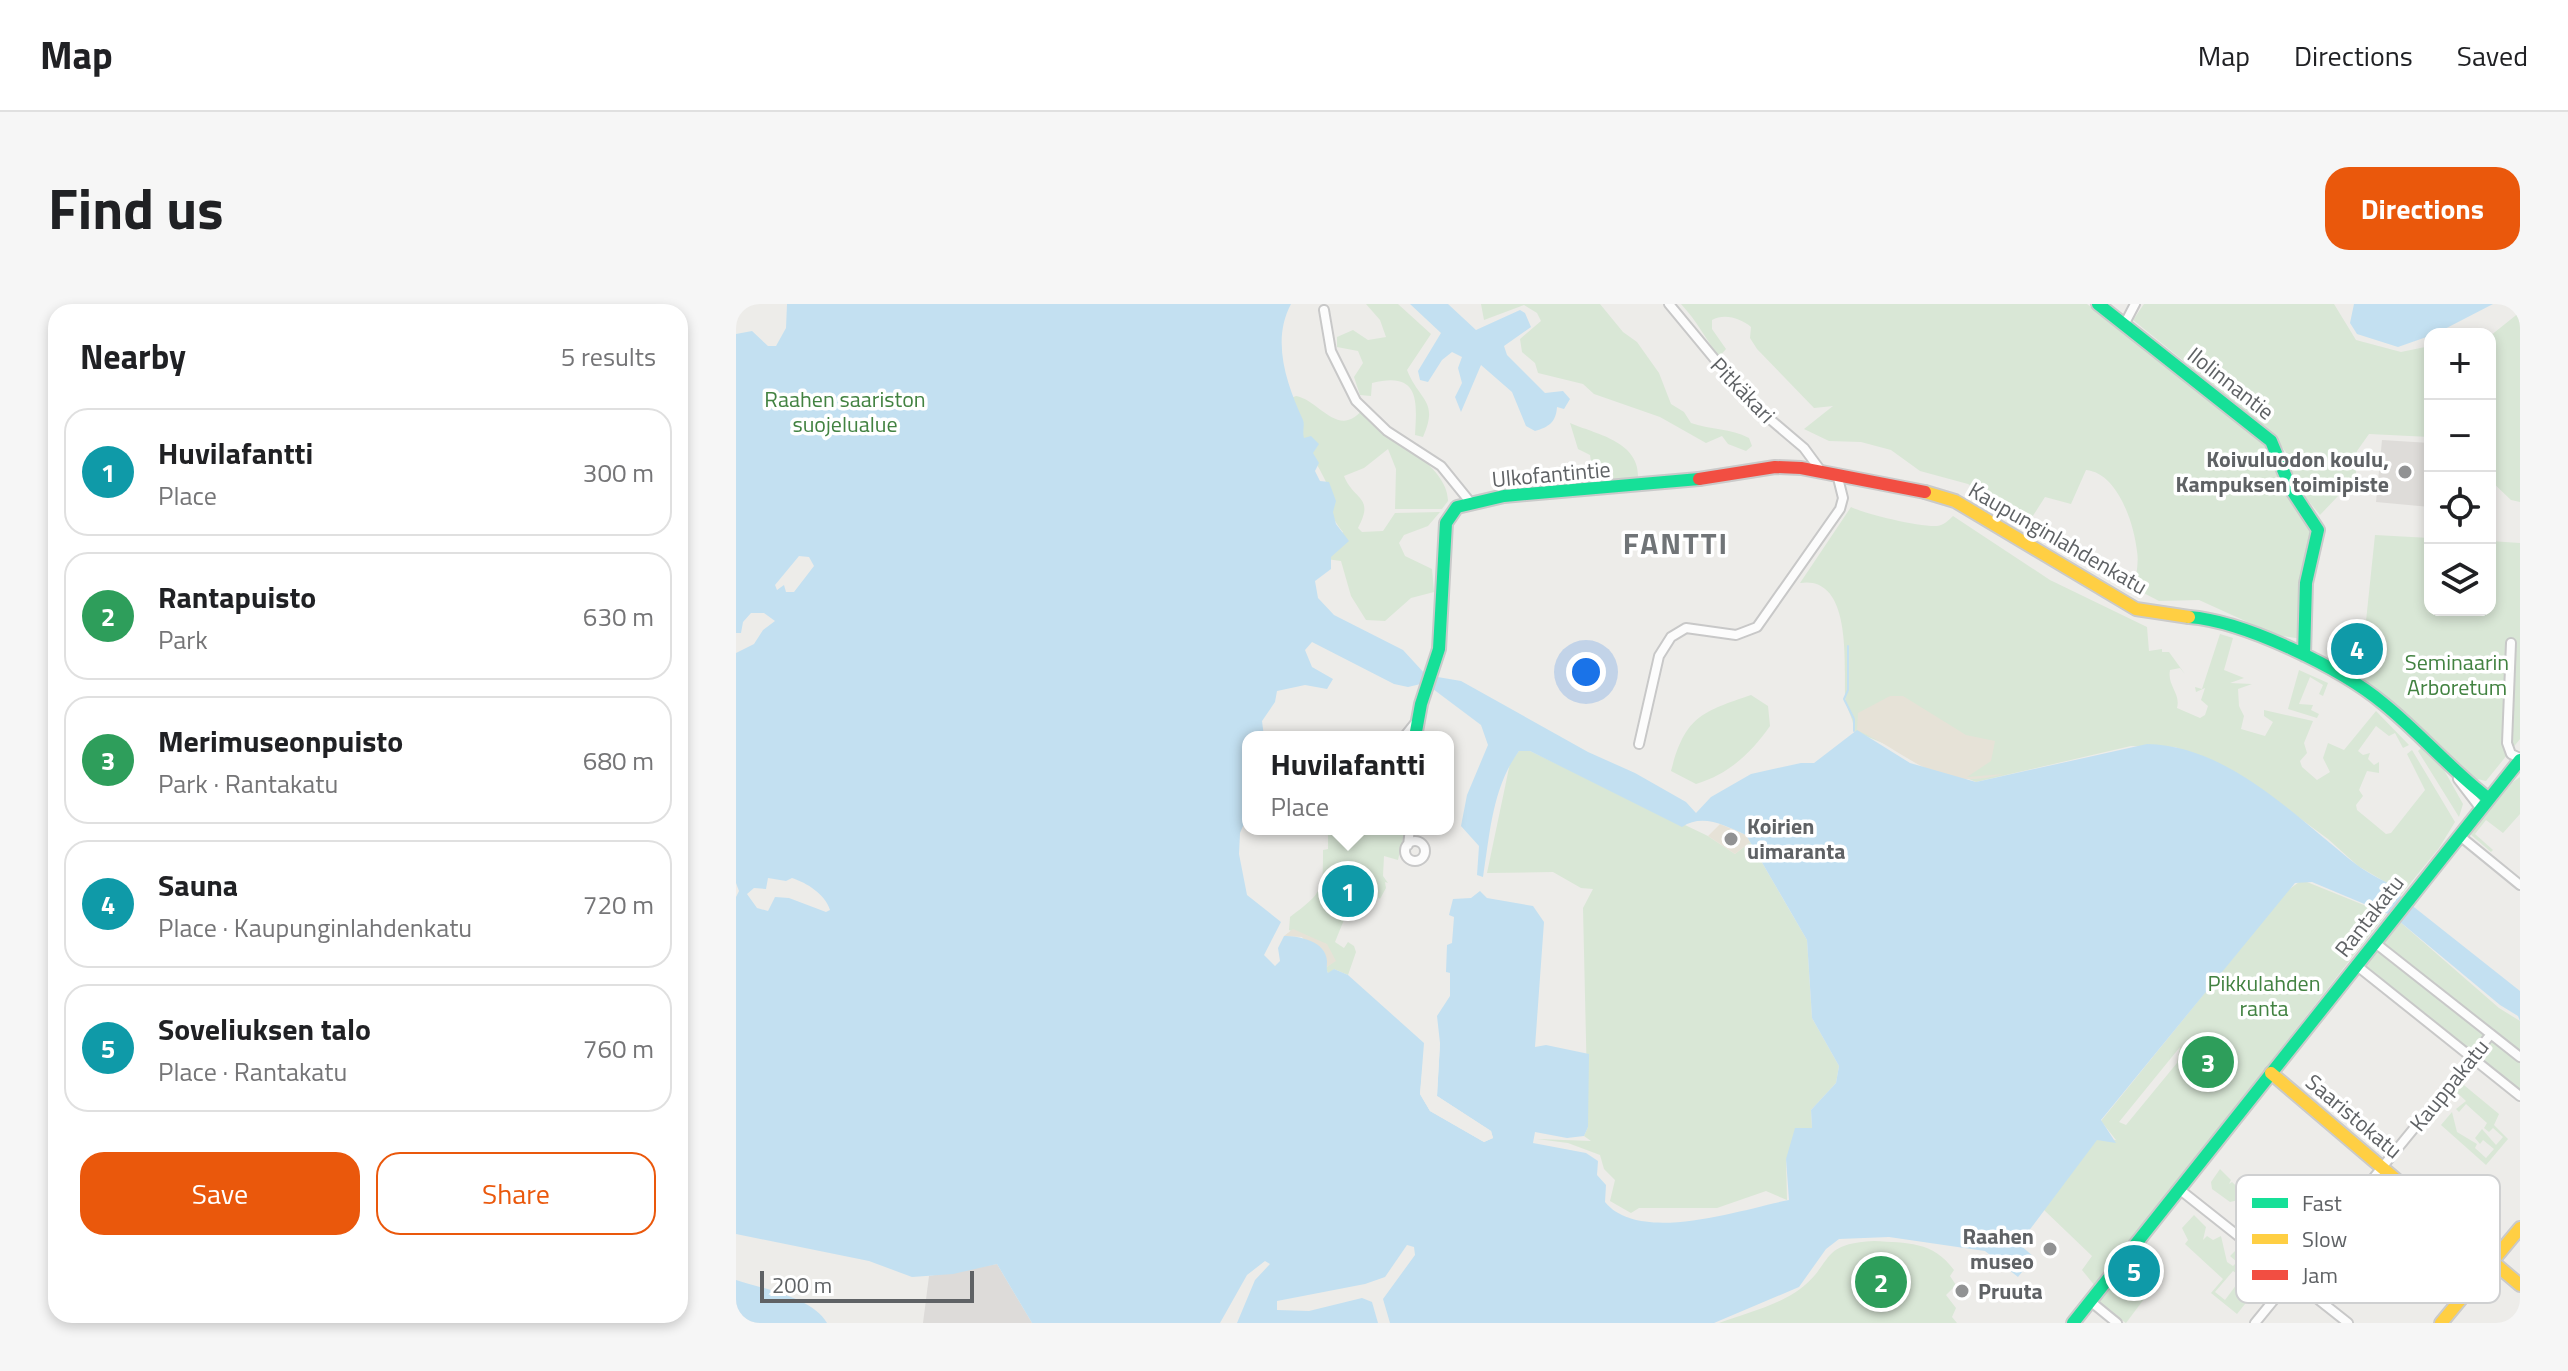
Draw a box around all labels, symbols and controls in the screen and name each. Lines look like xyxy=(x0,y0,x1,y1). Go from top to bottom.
text: Map xyxy=(40,26,113,84)
text: Map xyxy=(2198,34,2250,77)
text: Directions xyxy=(2294,34,2413,77)
text: Saved xyxy=(2457,34,2528,77)
text: Find us xyxy=(48,166,224,251)
button: Directions xyxy=(2325,167,2520,250)
map controls xyxy=(2424,328,2496,616)
button: + xyxy=(2424,328,2496,400)
text: Nearby xyxy=(80,330,186,382)
text: 5 results xyxy=(561,337,656,376)
street label: Ilolinnantie xyxy=(2180,338,2282,428)
street label: Pitkäkari xyxy=(1703,349,1783,431)
park label: Raahen saariston suojelualue xyxy=(764,382,926,441)
button: − xyxy=(2424,400,2496,472)
text: Huvilafantti xyxy=(158,430,313,476)
place label: Koivuluodon koulu, Kampuksen toimipiste xyxy=(2176,442,2389,501)
street label: Ulkofantintie xyxy=(1490,452,1612,496)
text: 1 xyxy=(101,453,115,492)
text: 300 m xyxy=(583,453,654,492)
marker: Koivuluodon koulu, Kampuksen toimipiste xyxy=(2396,463,2414,481)
button: locate xyxy=(2424,472,2496,544)
street label: Kaupunginlahdenkatu xyxy=(1962,473,2154,603)
text: Place xyxy=(158,476,217,515)
district label: FANTTI xyxy=(1623,520,1729,566)
button: layers xyxy=(2424,544,2496,616)
text: Rantapuisto xyxy=(158,574,316,620)
text: 2 xyxy=(101,597,115,636)
text: 630 m xyxy=(583,597,654,636)
pin: 4 xyxy=(2331,619,2383,679)
text: Park xyxy=(158,620,208,659)
park label: Seminaarin Arboretum xyxy=(2405,645,2509,704)
your location xyxy=(1566,652,1606,692)
text: Merimuseonpuisto xyxy=(158,718,403,764)
popup xyxy=(1242,731,1454,835)
text: 3 xyxy=(101,741,115,780)
text: 680 m xyxy=(583,741,654,780)
text: Huvilafantti xyxy=(1270,741,1426,787)
text: Park · Rantakatu xyxy=(158,764,338,803)
text: Place xyxy=(1270,787,1329,826)
place label: Koirien uimaranta xyxy=(1747,809,1845,868)
marker: Koirien uimaranta xyxy=(1722,830,1740,848)
pin: 1 xyxy=(1322,861,1374,921)
text: Sauna xyxy=(158,862,238,908)
street label: Rantakatu xyxy=(2326,868,2412,964)
text: 4 xyxy=(101,885,115,924)
text: 720 m xyxy=(583,885,654,924)
text: Place · Kaupunginlahdenkatu xyxy=(158,908,472,947)
park label: Pikkulahden ranta xyxy=(2207,966,2321,1025)
text: Soveliuksen talo xyxy=(158,1006,371,1052)
text: 5 xyxy=(101,1029,115,1068)
text: 760 m xyxy=(583,1029,654,1068)
street label: Kauppakatu xyxy=(2401,1031,2497,1139)
pin: 3 xyxy=(2182,1032,2234,1092)
text: Place · Rantakatu xyxy=(158,1052,347,1091)
street label: Saaristokatu xyxy=(2298,1065,2410,1167)
button: Save xyxy=(80,1152,360,1235)
button: Share xyxy=(376,1152,656,1235)
legend xyxy=(2236,1175,2500,1303)
text: Fast xyxy=(2302,1186,2342,1220)
place label: Raahen museo xyxy=(1962,1219,2034,1278)
text: Slow xyxy=(2302,1222,2348,1256)
marker: Raahen museo xyxy=(2041,1240,2059,1258)
pin: 5 xyxy=(2108,1241,2160,1301)
pin: 2 xyxy=(1855,1252,1907,1312)
text: Jam xyxy=(2302,1258,2338,1292)
scale bar xyxy=(760,1267,974,1303)
text: 200 m xyxy=(772,1268,832,1302)
place label: Pruuta xyxy=(1978,1274,2043,1308)
marker: Pruuta xyxy=(1953,1282,1971,1300)

